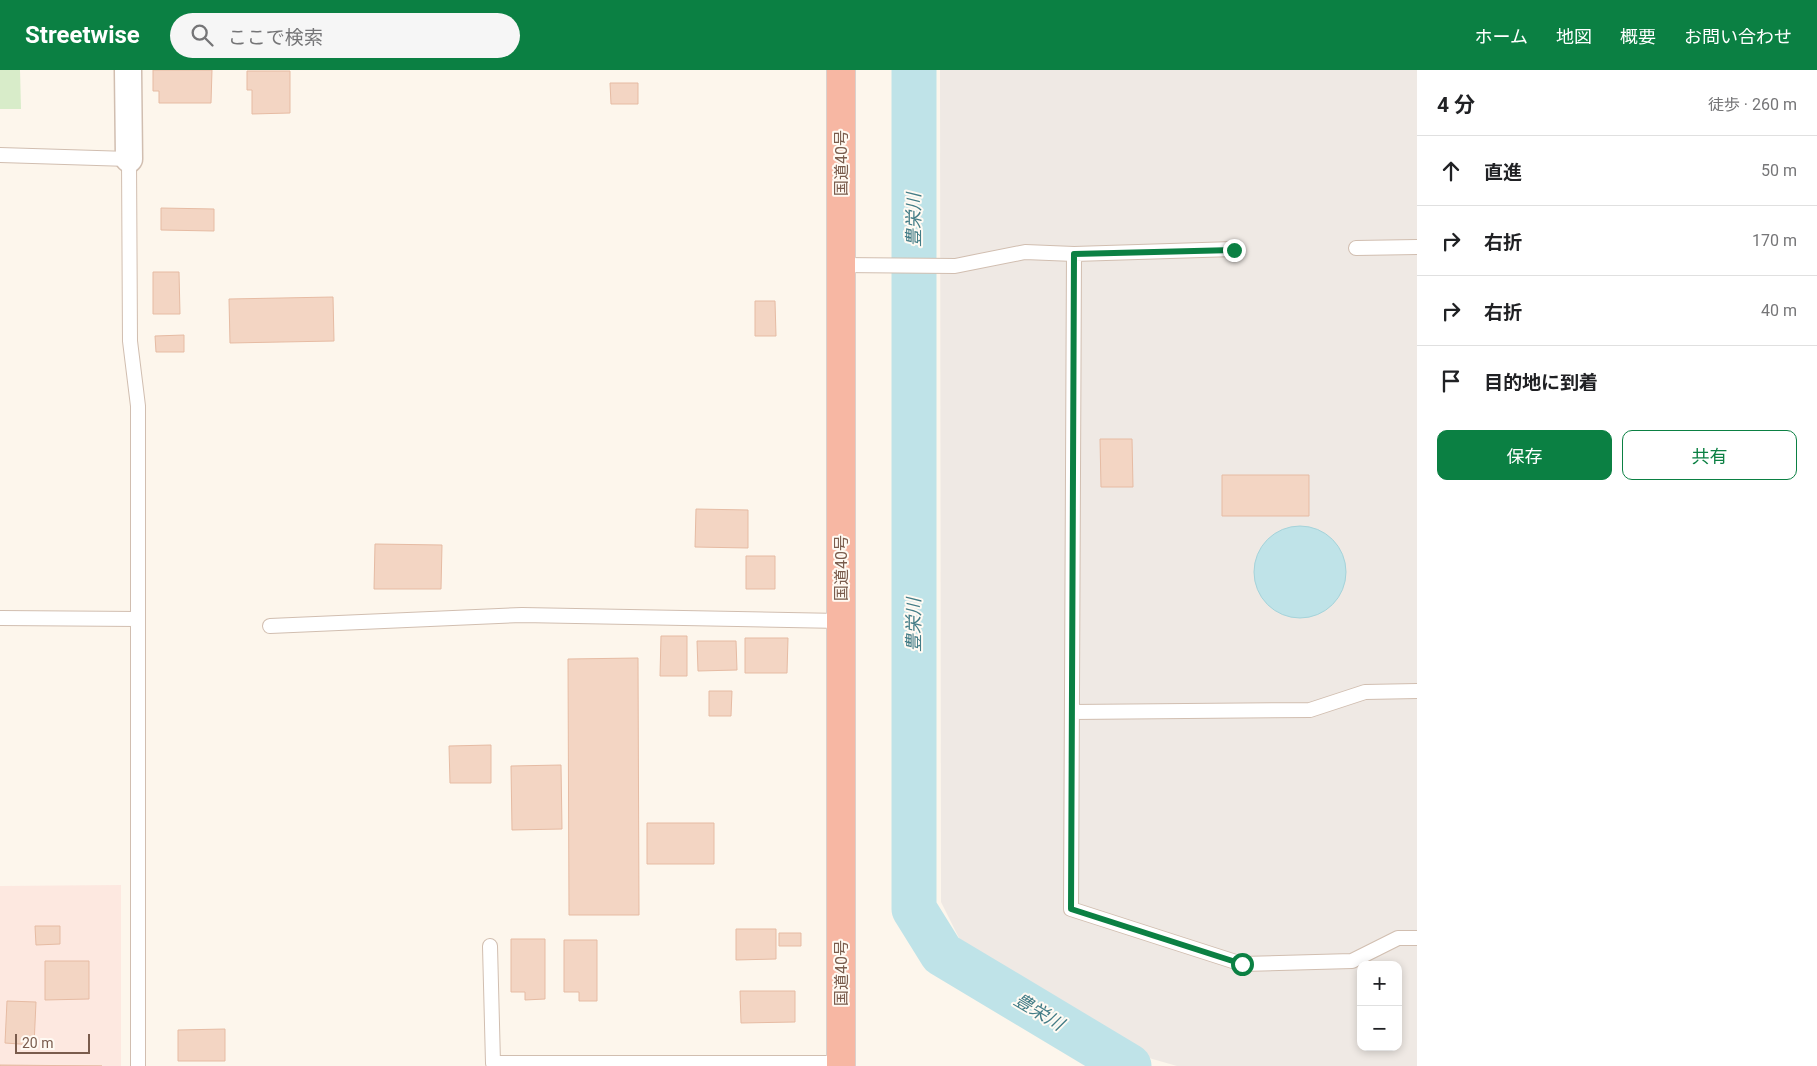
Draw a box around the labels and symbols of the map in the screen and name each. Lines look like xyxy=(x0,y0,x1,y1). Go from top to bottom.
street label: 国道40号 xyxy=(832,130,851,196)
water label: 豊栄川 xyxy=(903,191,924,247)
route end xyxy=(1223,239,1246,262)
street label: 国道40号 xyxy=(832,535,851,601)
water label: 豊栄川 xyxy=(903,596,924,652)
street label: 国道40号 xyxy=(832,940,851,1006)
route start xyxy=(1231,953,1254,976)
water label: 豊栄川 xyxy=(1011,989,1070,1036)
scale bar xyxy=(15,1031,90,1054)

